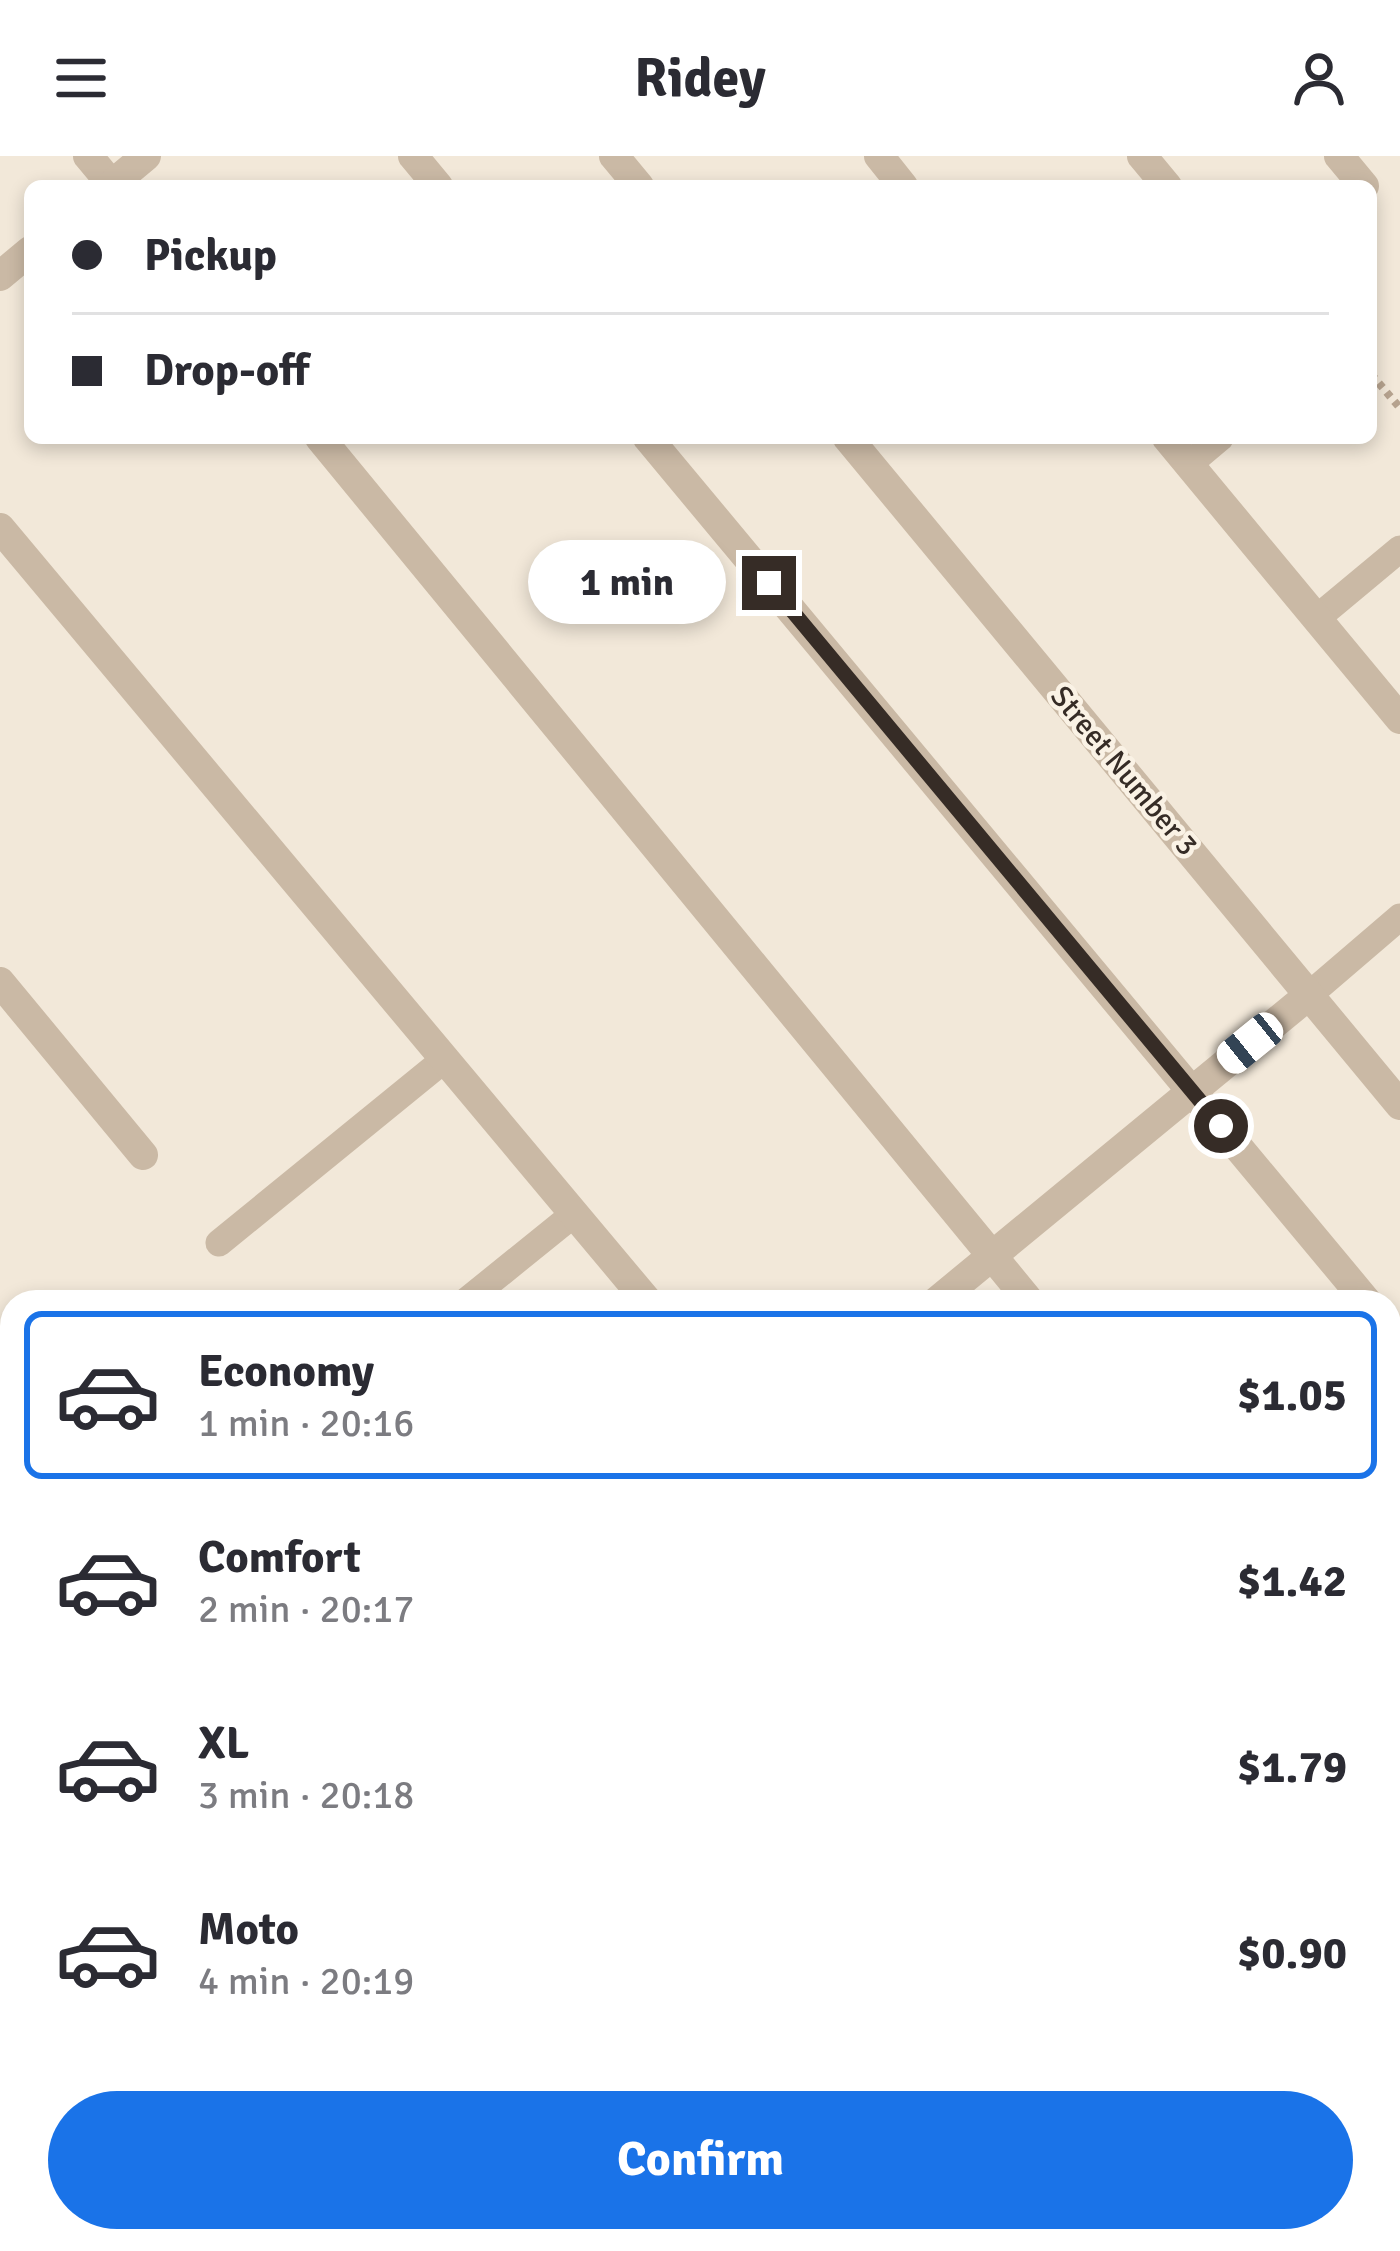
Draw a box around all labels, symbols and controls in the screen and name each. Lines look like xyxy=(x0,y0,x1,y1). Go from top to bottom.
icon: menu xyxy=(48,45,114,111)
text: Ridey xyxy=(634,45,766,112)
icon: person xyxy=(1286,45,1352,111)
text: Pickup xyxy=(144,228,277,283)
text: Drop-off xyxy=(144,343,309,398)
callout: 1 min xyxy=(529,541,727,625)
route end xyxy=(742,556,796,610)
text: 1 min xyxy=(580,558,674,606)
street label: Street Number 3 xyxy=(1042,679,1206,863)
car xyxy=(1211,1006,1289,1080)
route start xyxy=(1194,1099,1248,1153)
icon: car xyxy=(54,1341,162,1449)
text: Economy xyxy=(198,1344,374,1399)
text: $1.05 xyxy=(1237,1368,1347,1423)
text: 1 min · 20:16 xyxy=(198,1399,414,1447)
icon: car xyxy=(54,1527,162,1635)
text: Comfort xyxy=(198,1530,361,1585)
text: $1.42 xyxy=(1237,1554,1347,1609)
text: 2 min · 20:17 xyxy=(198,1585,414,1633)
icon: car xyxy=(54,1713,162,1821)
text: XL xyxy=(198,1716,249,1771)
text: $1.79 xyxy=(1237,1740,1347,1795)
text: 3 min · 20:18 xyxy=(198,1771,414,1819)
icon: car xyxy=(54,1899,162,2007)
text: Moto xyxy=(198,1902,299,1957)
text: $0.90 xyxy=(1237,1926,1347,1981)
text: 4 min · 20:19 xyxy=(198,1957,414,2005)
button: Confirm xyxy=(48,2091,1353,2229)

